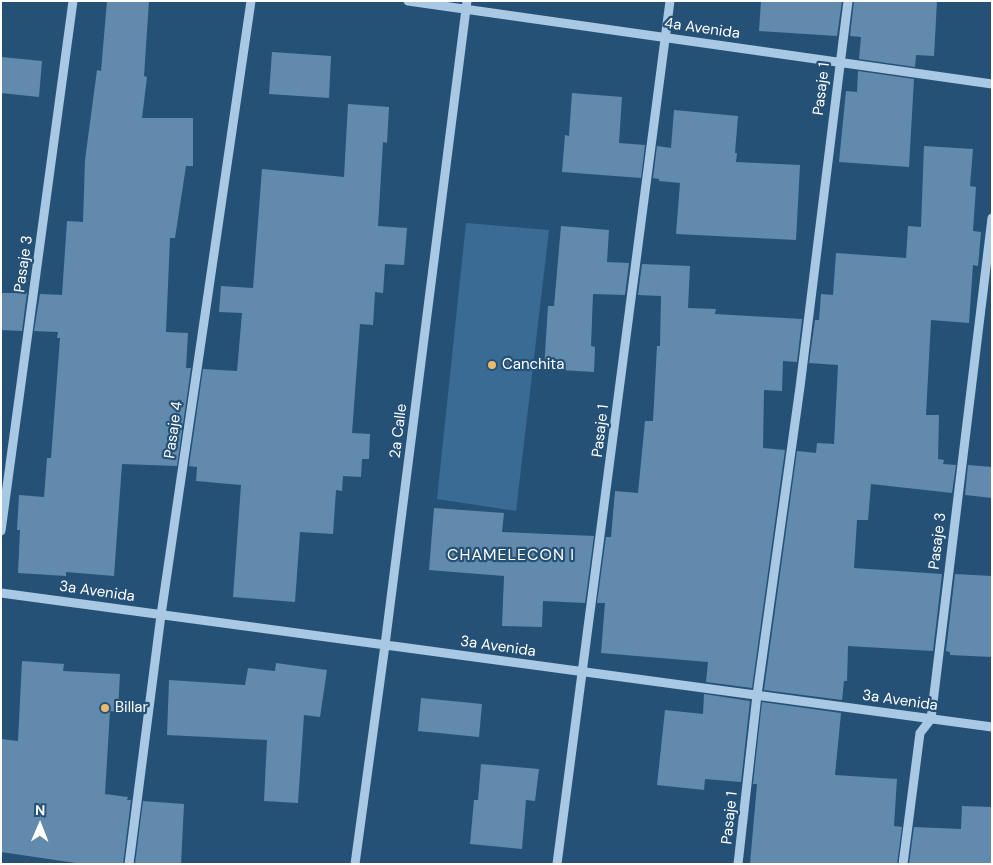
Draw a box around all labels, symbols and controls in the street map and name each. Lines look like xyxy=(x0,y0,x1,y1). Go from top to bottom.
street label: 4a Avenida xyxy=(663,15,741,43)
street label: Pasaje 1 xyxy=(810,62,834,116)
street label: Pasaje 3 xyxy=(11,234,37,294)
place label: Canchita xyxy=(502,356,564,374)
marker: Canchita xyxy=(486,359,498,371)
street label: Pasaje 4 xyxy=(161,400,187,460)
street label: 2a Calle xyxy=(387,403,411,459)
street label: Pasaje 1 xyxy=(589,404,613,458)
street label: Pasaje 3 xyxy=(926,512,950,570)
district label: CHAMELECON I xyxy=(446,546,576,566)
street label: 3a Avenida xyxy=(58,578,136,606)
street label: 3a Avenida xyxy=(459,633,537,661)
street label: 3a Avenida xyxy=(861,687,939,715)
place label: Billar xyxy=(115,699,148,717)
marker: Billar xyxy=(99,702,111,714)
street label: Pasaje 1 xyxy=(718,791,742,845)
north arrow xyxy=(15,800,65,850)
text: N xyxy=(35,801,46,819)

